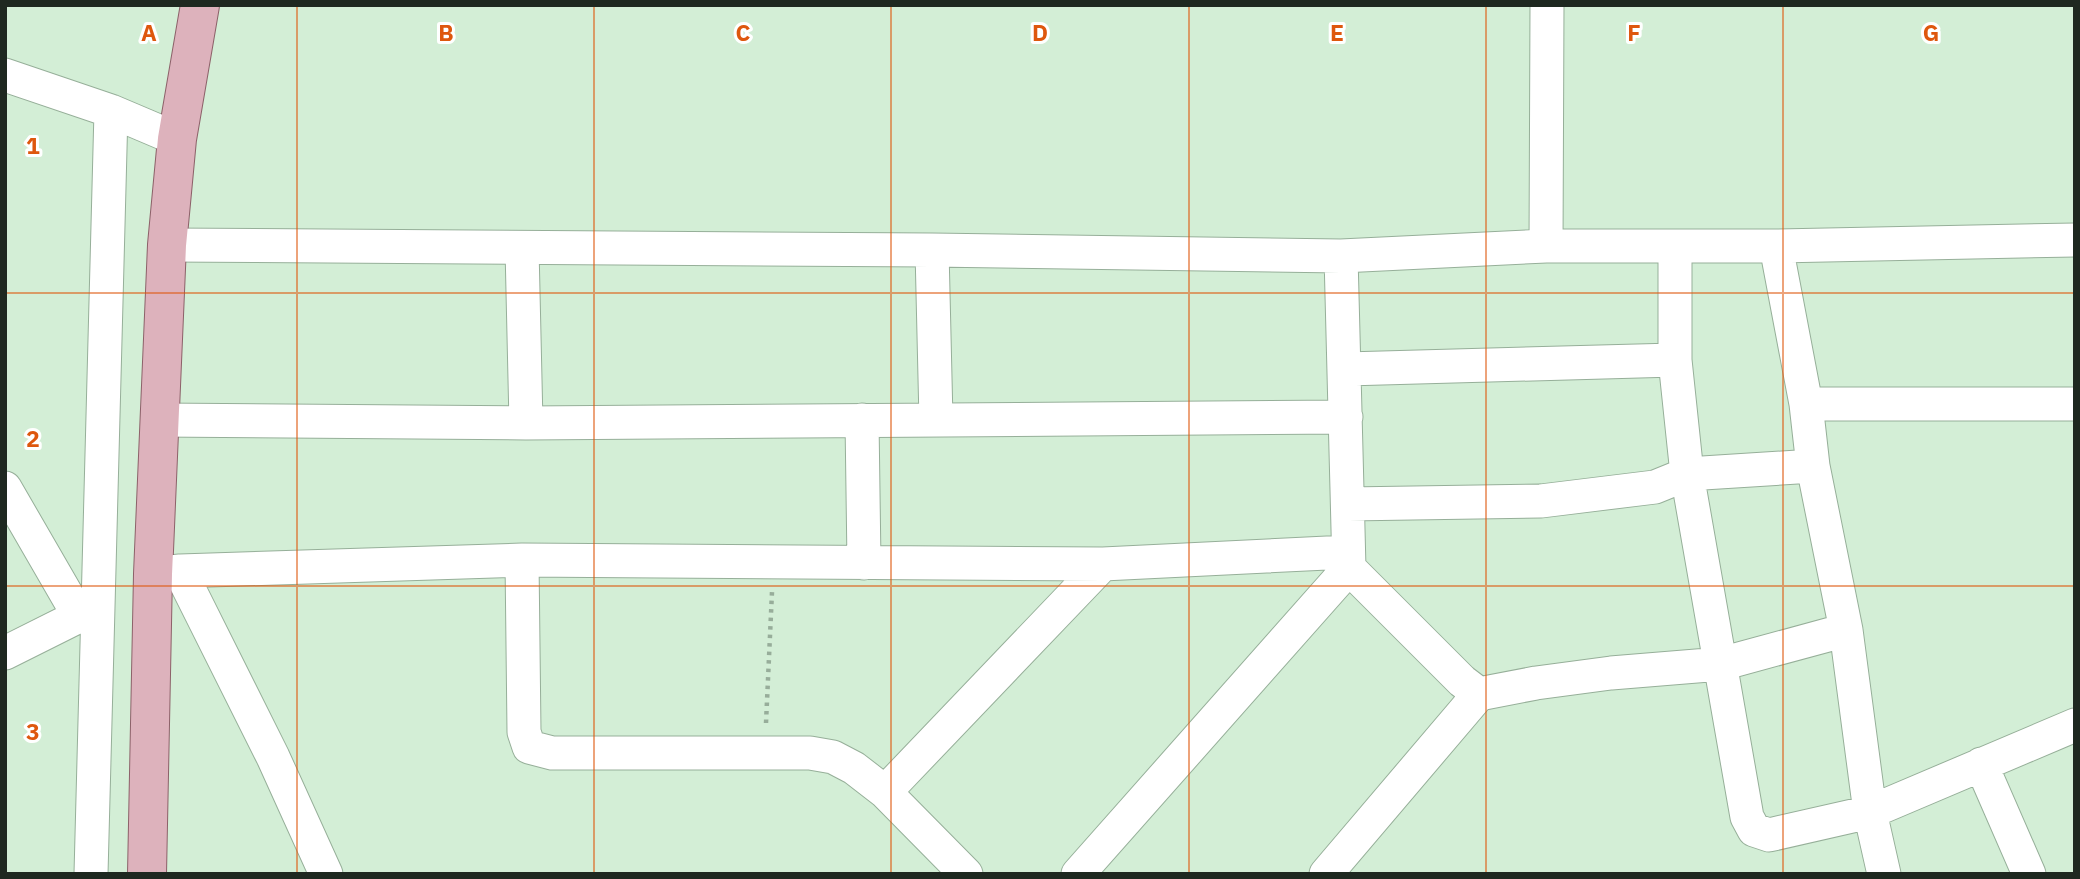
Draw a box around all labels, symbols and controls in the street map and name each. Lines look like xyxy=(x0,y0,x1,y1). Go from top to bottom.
text: A xyxy=(141,17,157,47)
text: B xyxy=(438,17,454,47)
text: C xyxy=(736,17,751,47)
text: D xyxy=(1032,17,1048,47)
text: E xyxy=(1330,17,1344,47)
text: F xyxy=(1627,17,1641,47)
text: G xyxy=(1923,17,1939,47)
text: 1 xyxy=(26,130,40,160)
text: 2 xyxy=(26,423,40,453)
text: 3 xyxy=(26,716,40,746)

